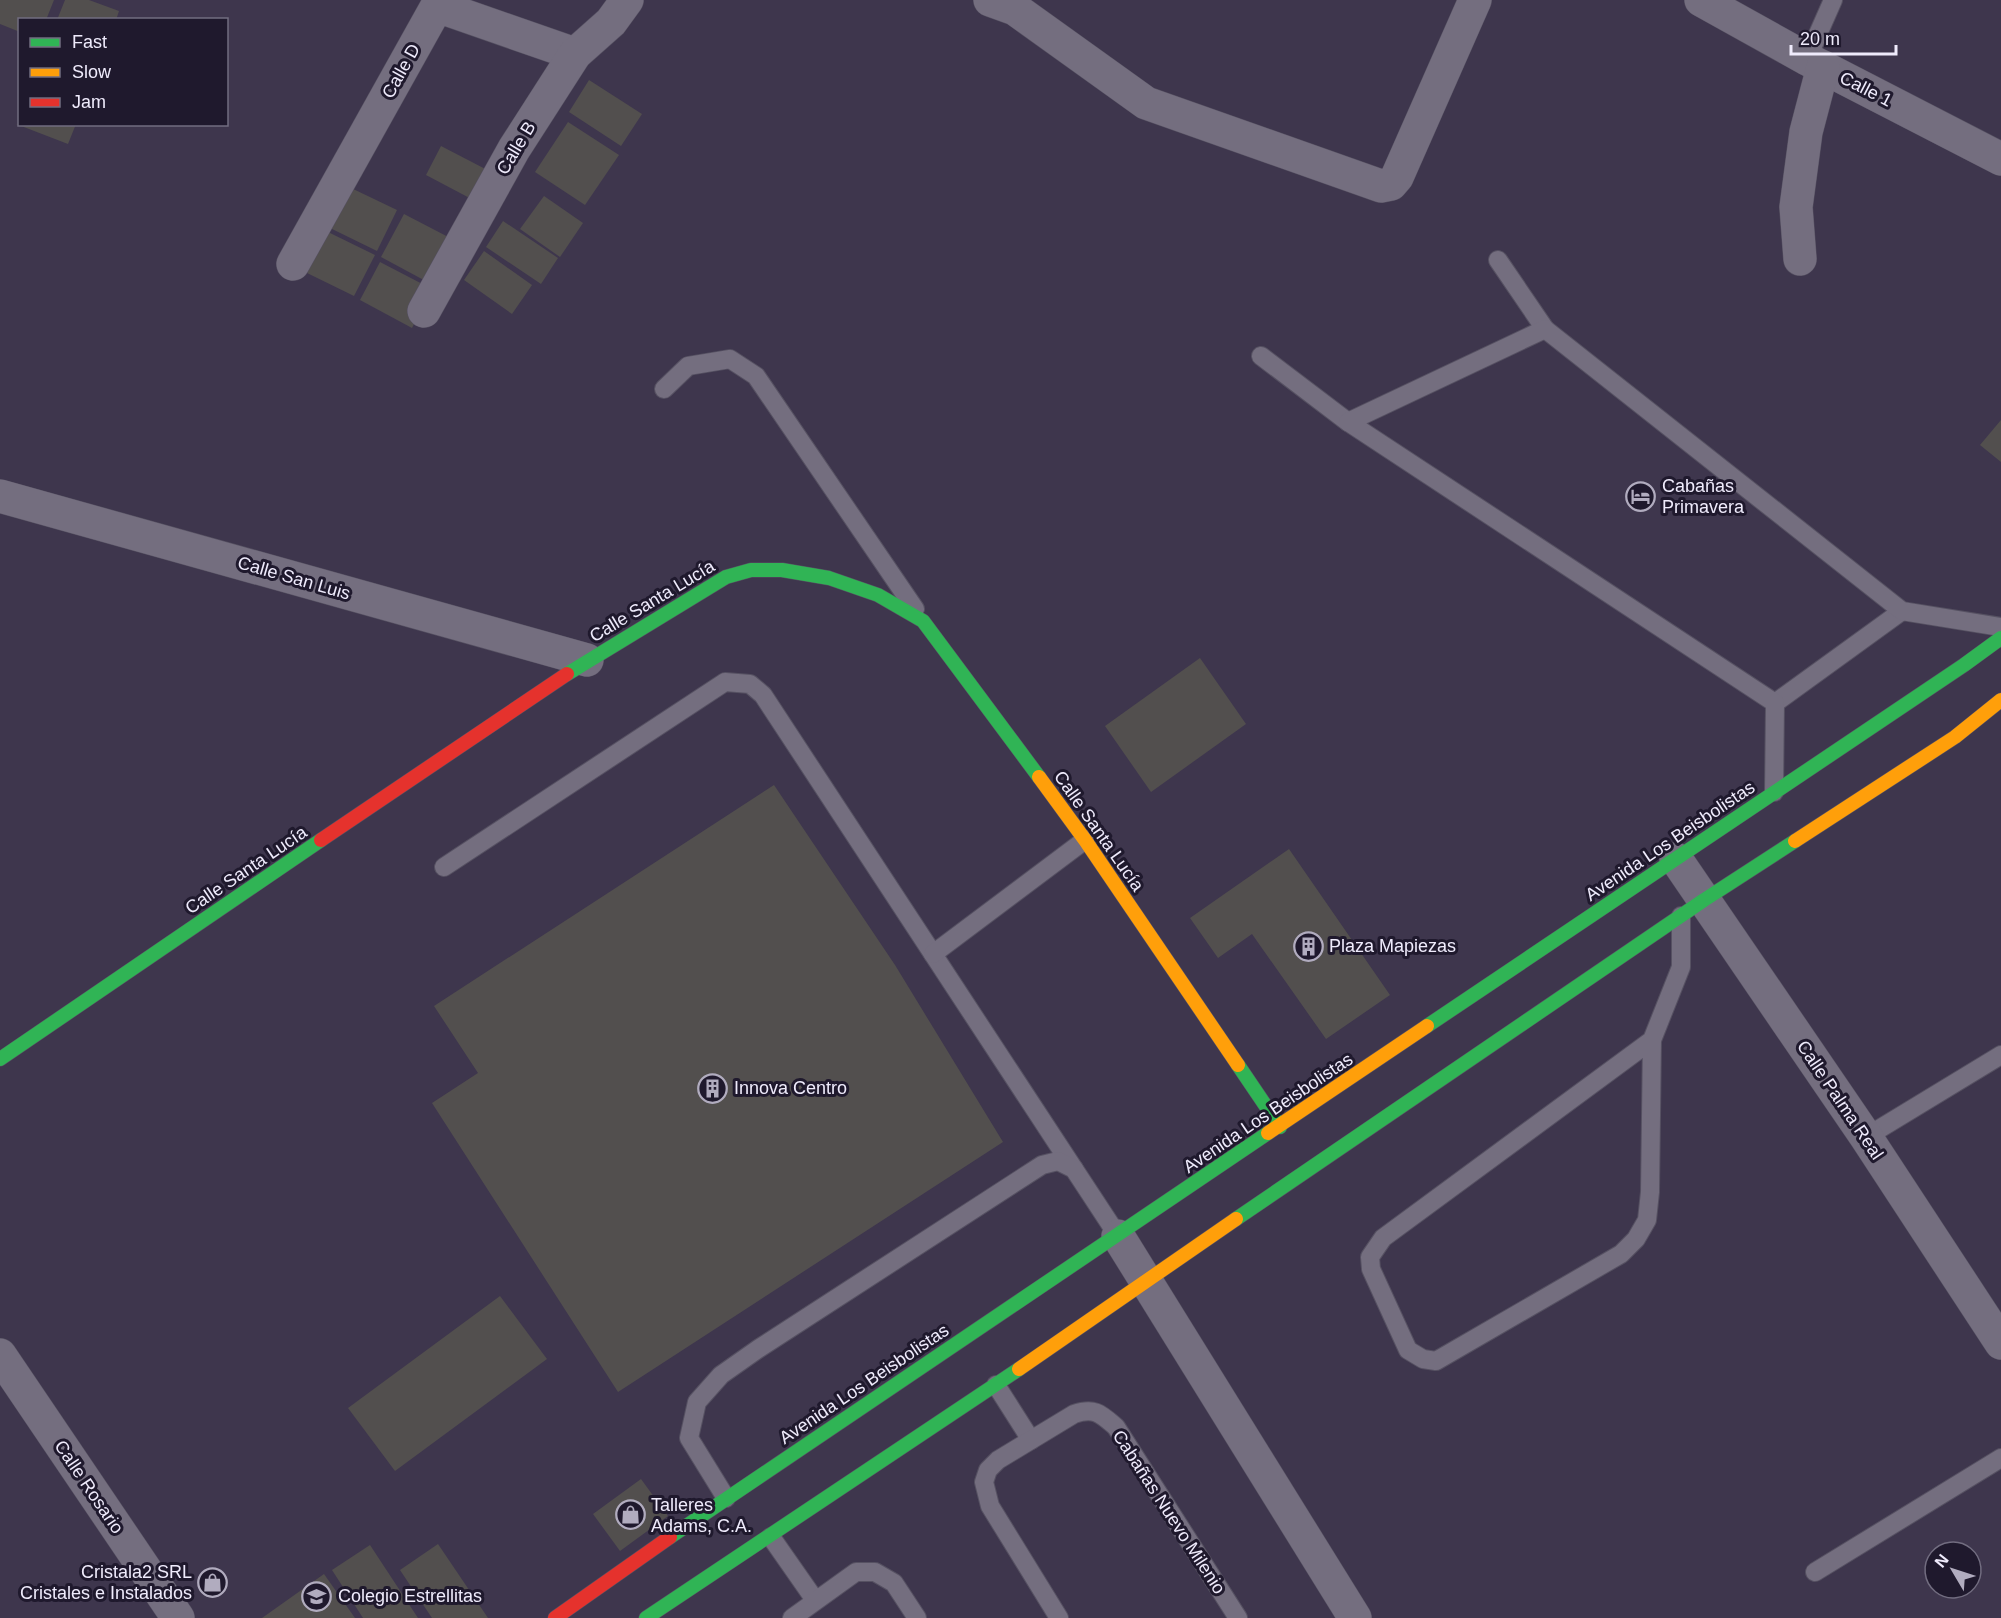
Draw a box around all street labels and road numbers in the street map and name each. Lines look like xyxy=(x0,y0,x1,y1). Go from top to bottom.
street label: Calle D xyxy=(378,40,424,102)
street label: Calle 1 xyxy=(1836,67,1896,111)
street label: Calle B xyxy=(492,118,540,178)
street label: Calle San Luis xyxy=(235,552,353,604)
street label: Calle Santa Lucía xyxy=(586,555,719,646)
street label: Calle Santa Lucía xyxy=(1050,767,1149,896)
street label: Avenida Los Beisbolistas xyxy=(1582,777,1758,905)
street label: Calle Santa Lucía xyxy=(182,821,311,918)
street label: Calle Palma Real xyxy=(1793,1037,1887,1163)
street label: Avenida Los Beisbolistas xyxy=(1180,1049,1356,1177)
street label: Avenida Los Beisbolistas xyxy=(776,1320,952,1448)
street label: Cabañas Nuevo Milenio xyxy=(1109,1426,1229,1598)
street label: Calle Rosario xyxy=(51,1437,127,1537)

